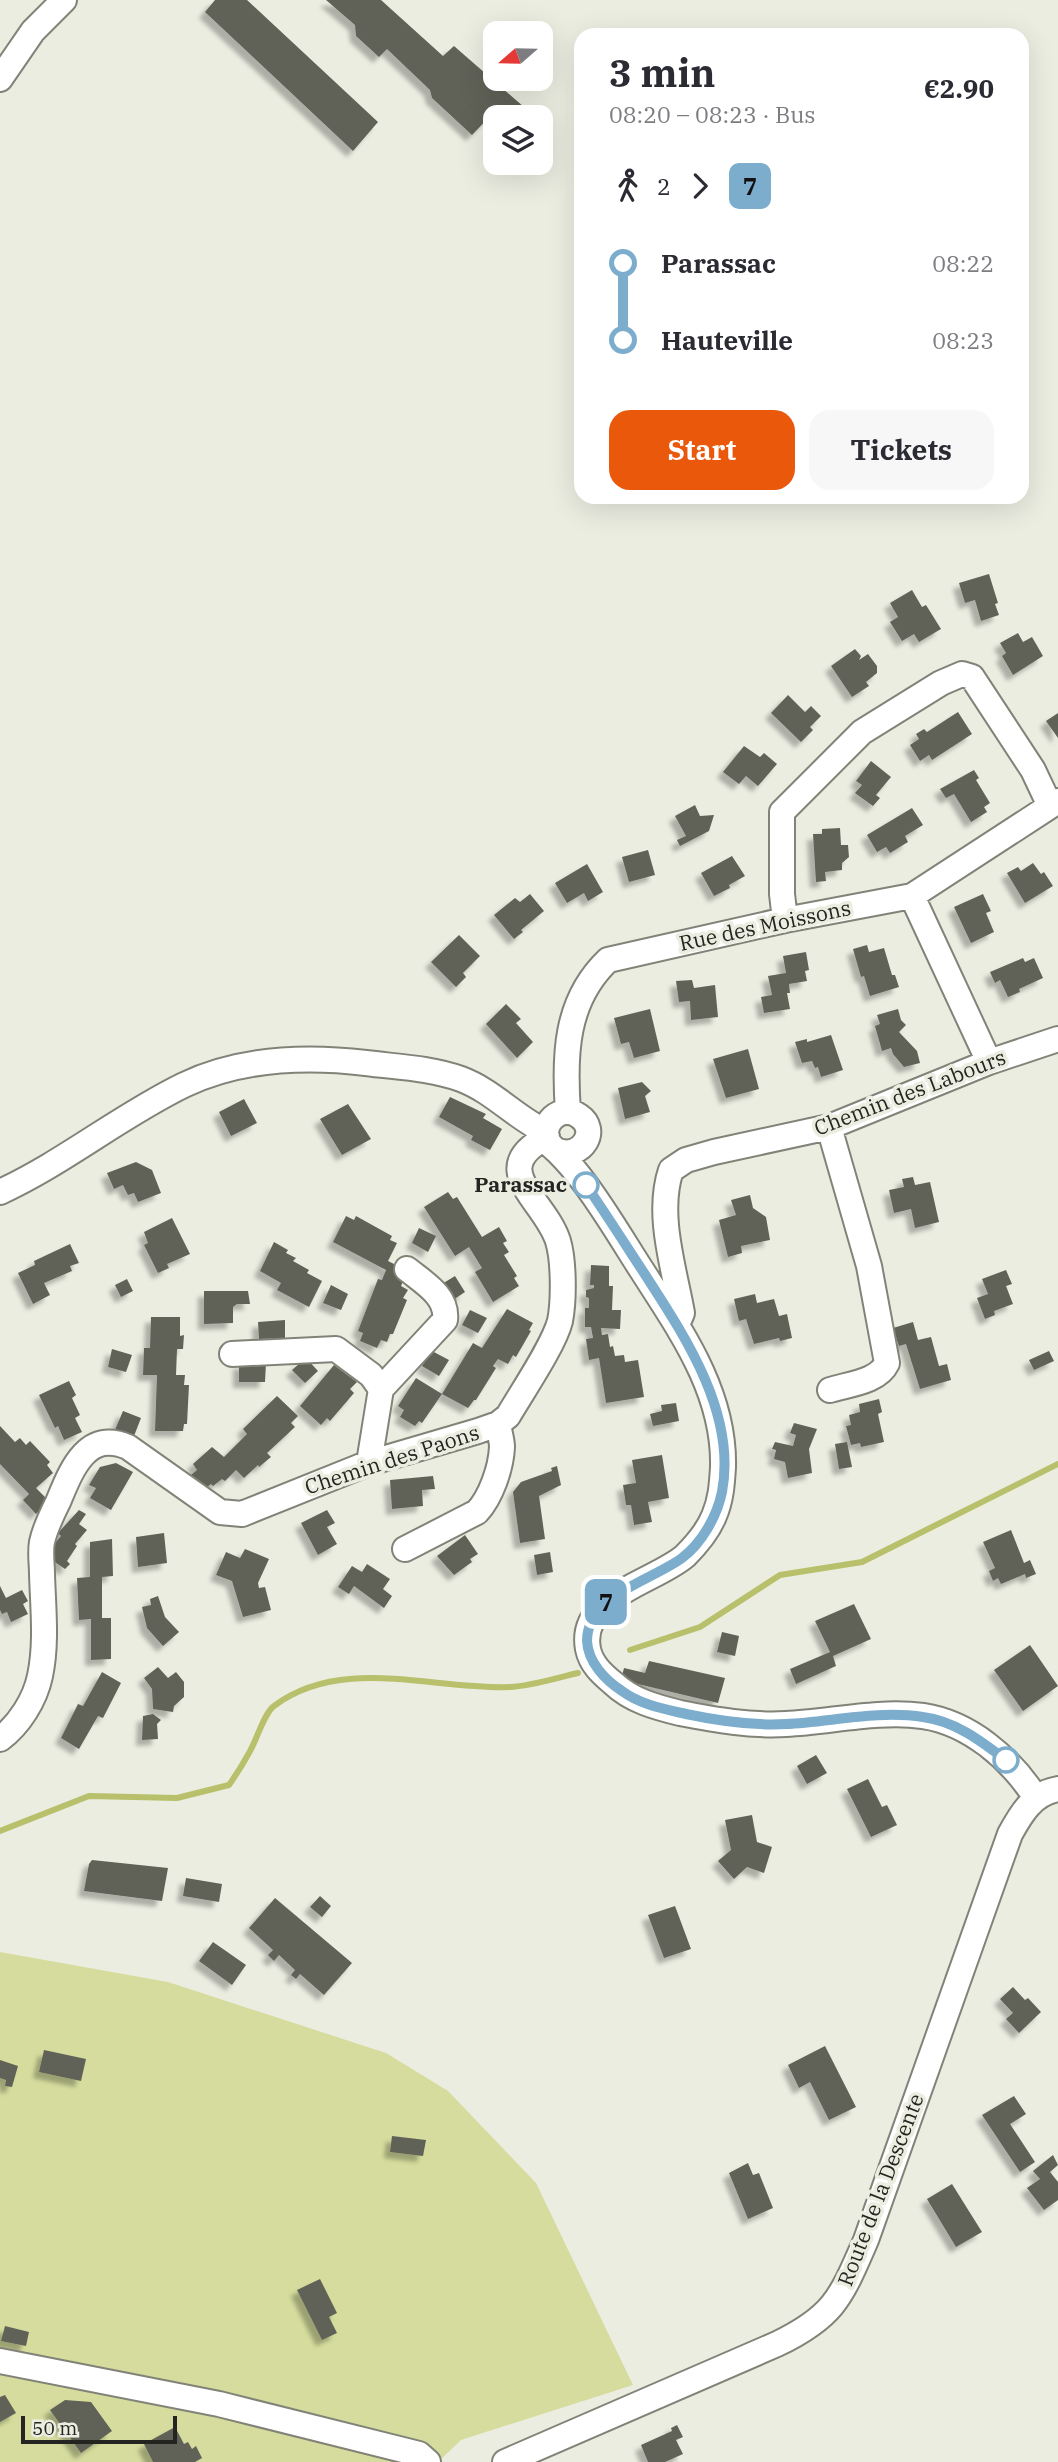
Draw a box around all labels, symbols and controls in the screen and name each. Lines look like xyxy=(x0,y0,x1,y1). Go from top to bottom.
north arrow xyxy=(483,21,553,91)
map controls xyxy=(483,21,553,175)
text: 3 min xyxy=(609,48,715,97)
text: €2.90 xyxy=(924,71,994,105)
text: 08:20 – 08:23 · Bus xyxy=(609,99,816,129)
button: layers xyxy=(483,105,553,175)
icon: walk xyxy=(609,167,647,205)
icon: forward xyxy=(681,167,719,205)
text: 7 xyxy=(743,170,757,202)
text: 2 xyxy=(657,171,671,201)
text: Parassac xyxy=(661,246,776,280)
text: 08:22 xyxy=(932,248,994,278)
text: Hauteville xyxy=(661,323,793,357)
text: 08:23 xyxy=(932,325,994,355)
button: Start xyxy=(609,410,795,490)
button: Tickets xyxy=(809,410,994,490)
street label: Rue des Moissons xyxy=(676,893,853,957)
street label: Chemin des Labours xyxy=(810,1043,1009,1142)
place label: Parassac xyxy=(474,1170,567,1198)
marker: Parassac xyxy=(573,1172,599,1198)
street label: Chemin des Paons xyxy=(301,1418,482,1500)
line badge: 7 xyxy=(583,1579,629,1625)
text: 7 xyxy=(599,1586,613,1618)
unlabelled marker xyxy=(993,1747,1019,1773)
street label: Route de la Descente xyxy=(830,2089,930,2290)
scale bar xyxy=(21,2413,177,2445)
text: 50 m xyxy=(32,2416,77,2440)

